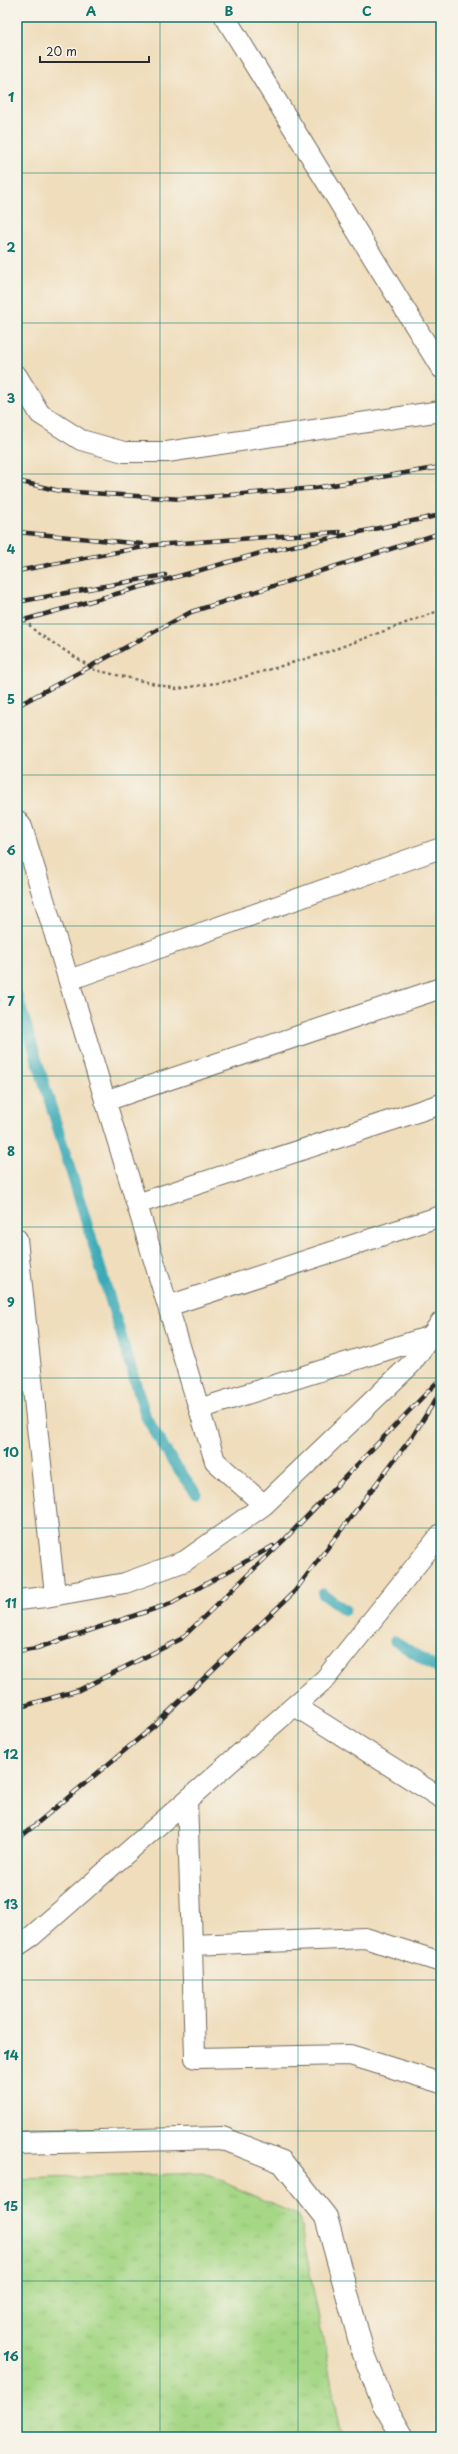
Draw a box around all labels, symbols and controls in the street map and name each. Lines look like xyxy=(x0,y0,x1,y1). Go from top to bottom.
text: A xyxy=(86,1,96,20)
text: B xyxy=(225,1,234,20)
text: C xyxy=(362,1,372,20)
scale bar xyxy=(40,38,149,64)
text: 20 m xyxy=(46,42,77,60)
text: 1 xyxy=(8,87,14,106)
text: 2 xyxy=(6,237,16,256)
text: 3 xyxy=(7,388,16,407)
text: 4 xyxy=(7,539,16,558)
text: 5 xyxy=(7,689,15,708)
text: 6 xyxy=(6,840,16,859)
text: 7 xyxy=(7,991,15,1010)
text: 8 xyxy=(7,1141,15,1160)
text: 9 xyxy=(7,1292,15,1311)
text: 10 xyxy=(3,1442,19,1461)
text: 11 xyxy=(5,1593,17,1612)
text: 12 xyxy=(3,1744,19,1763)
text: 13 xyxy=(4,1894,19,1913)
text: 14 xyxy=(3,2045,19,2064)
text: 15 xyxy=(4,2196,18,2215)
text: 16 xyxy=(3,2346,19,2365)

